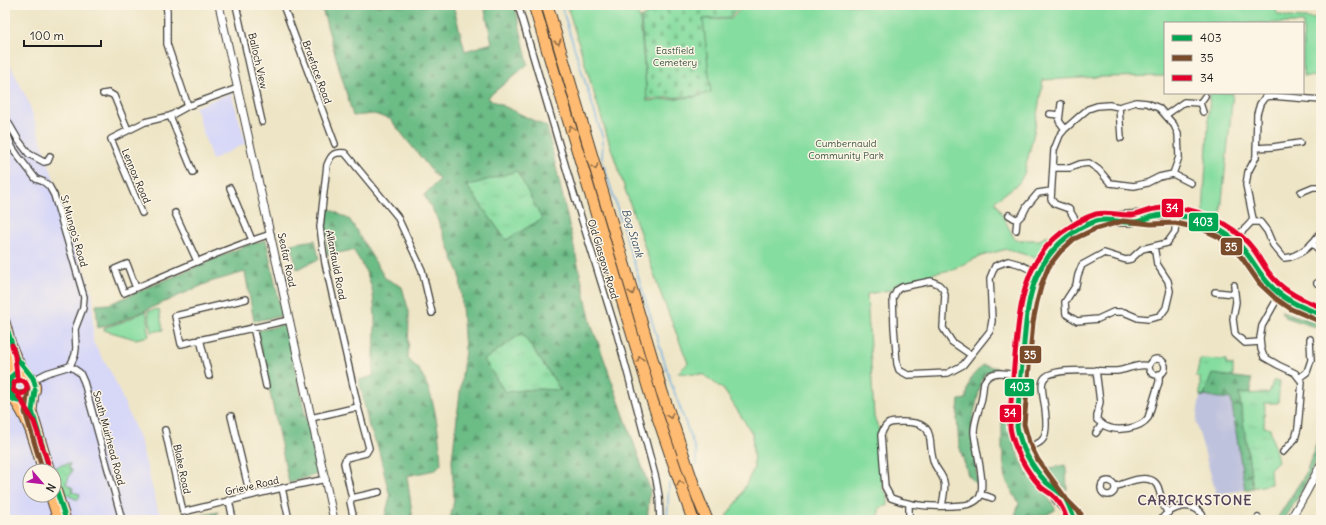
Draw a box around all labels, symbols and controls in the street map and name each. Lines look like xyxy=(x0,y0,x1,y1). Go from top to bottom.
scale bar xyxy=(24,22,101,48)
legend xyxy=(1164,22,1304,94)
text: 100 m xyxy=(30,28,64,43)
text: 403 xyxy=(1200,30,1222,45)
street label: Balloch View xyxy=(245,32,271,91)
street label: Braeface Road xyxy=(300,39,335,106)
one-way arrow xyxy=(553,39,562,46)
park label: Eastfield Cemetery xyxy=(653,44,697,69)
text: 35 xyxy=(1200,50,1214,65)
text: 34 xyxy=(1200,70,1214,85)
one-way arrow xyxy=(567,124,576,131)
park label: Cumbernauld Community Park xyxy=(808,137,884,162)
street label: Lennox Road xyxy=(119,147,153,205)
one-way arrow xyxy=(590,163,599,170)
street label: St Mungo's Road xyxy=(58,194,90,269)
line badge: 34 xyxy=(1161,198,1184,218)
text: 34 xyxy=(1166,201,1179,215)
water label: Bog Stank xyxy=(619,207,647,260)
line badge: 403 xyxy=(1188,212,1219,232)
text: 403 xyxy=(1193,215,1213,229)
street label: Old Glasgow Road xyxy=(585,217,621,301)
street label: Allanfauld Road xyxy=(323,229,349,301)
street label: Seafar Road xyxy=(275,232,299,289)
line badge: 35 xyxy=(1220,237,1243,256)
text: 35 xyxy=(1225,240,1237,254)
one-way arrow xyxy=(627,288,636,295)
line badge: 35 xyxy=(1019,345,1042,364)
text: 35 xyxy=(1024,348,1036,362)
one-way arrow xyxy=(636,356,645,363)
line badge: 403 xyxy=(1004,378,1035,397)
text: 403 xyxy=(1010,380,1030,394)
street label: South Muirhead Road xyxy=(90,389,128,487)
line badge: 34 xyxy=(999,404,1022,423)
text: 34 xyxy=(1004,406,1017,420)
one-way arrow xyxy=(665,412,674,419)
street label: Blake Road xyxy=(170,443,194,495)
north arrow xyxy=(22,463,62,503)
street label: Grieve Road xyxy=(224,473,280,499)
one-way arrow xyxy=(676,480,684,487)
text: N xyxy=(43,481,59,494)
district label: CARRICKSTONE xyxy=(1137,491,1253,509)

